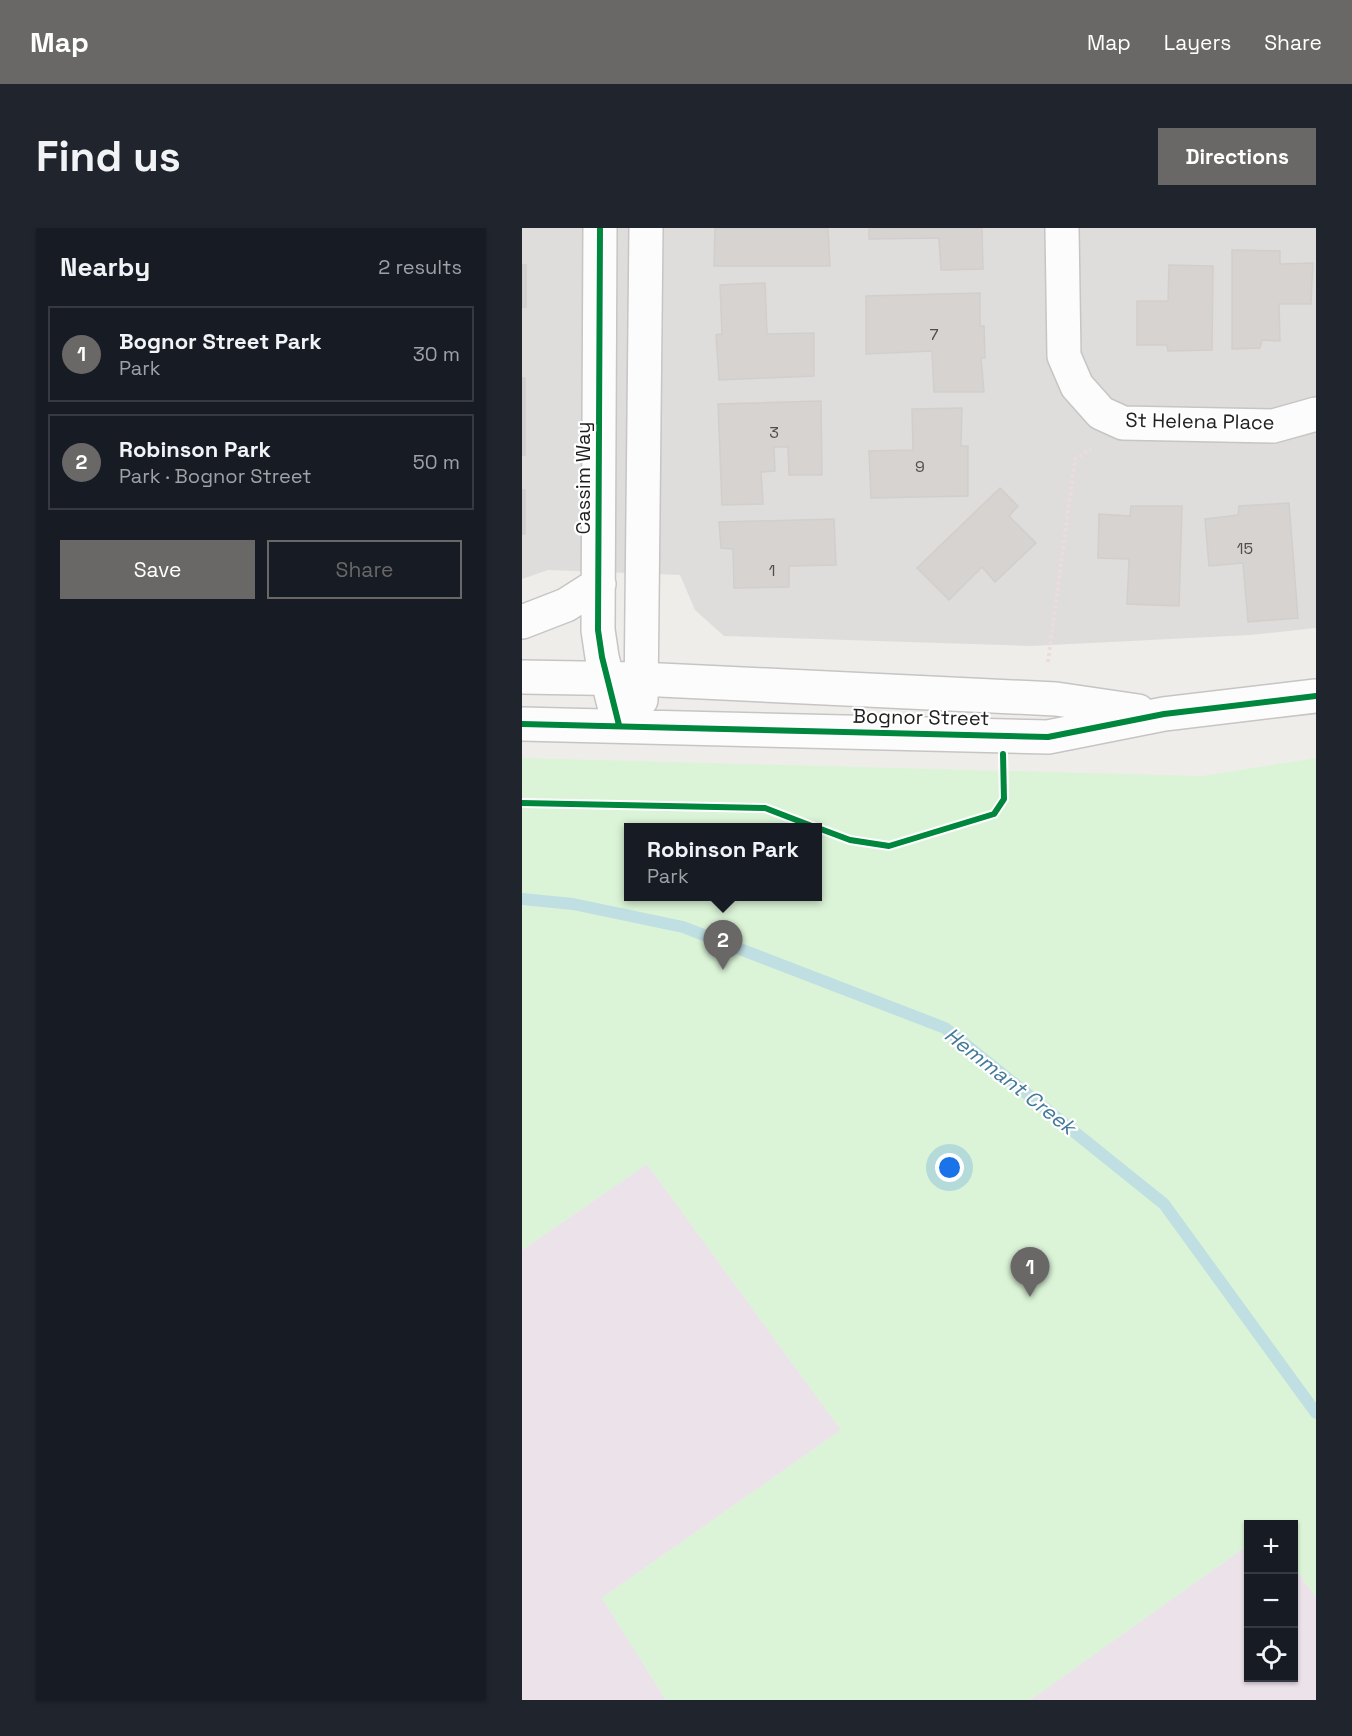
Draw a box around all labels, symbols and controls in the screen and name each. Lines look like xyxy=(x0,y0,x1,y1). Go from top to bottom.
text: Map xyxy=(30,24,89,60)
text: Map xyxy=(1087,29,1131,56)
text: Layers xyxy=(1164,29,1231,56)
text: Share xyxy=(1264,29,1322,56)
button: Directions xyxy=(1158,128,1316,185)
text: Find us xyxy=(36,130,181,183)
text: Nearby xyxy=(60,250,150,284)
text: 2 results xyxy=(378,254,462,280)
house number: 7 xyxy=(929,324,939,345)
text: Bognor Street Park xyxy=(119,327,322,355)
text: 1 xyxy=(77,341,86,367)
text: 30 m xyxy=(413,341,460,367)
text: Park xyxy=(119,355,161,381)
street label: St Helena Place xyxy=(1125,407,1275,435)
street label: Cassim Way xyxy=(570,421,596,535)
house number: 3 xyxy=(769,422,779,443)
text: Robinson Park xyxy=(119,435,271,463)
text: 2 xyxy=(76,449,87,475)
text: 50 m xyxy=(413,449,460,475)
house number: 9 xyxy=(915,456,925,477)
text: Park · Bognor Street xyxy=(119,463,311,489)
house number: 15 xyxy=(1237,538,1253,559)
button: Save xyxy=(60,540,255,599)
button: Share xyxy=(267,540,462,599)
house number: 1 xyxy=(769,560,775,581)
street label: Bognor Street xyxy=(852,703,990,731)
popup xyxy=(624,823,822,901)
text: Robinson Park xyxy=(647,835,799,863)
text: Park xyxy=(647,863,689,889)
pin: 2 xyxy=(704,920,742,970)
water label: Hemmant Creek xyxy=(939,1021,1083,1142)
your location xyxy=(935,1153,964,1182)
pin: 1 xyxy=(1010,1248,1050,1297)
map controls xyxy=(1244,1520,1298,1682)
button: + xyxy=(1244,1520,1298,1574)
button: − xyxy=(1244,1574,1298,1628)
button: locate xyxy=(1244,1628,1298,1682)

